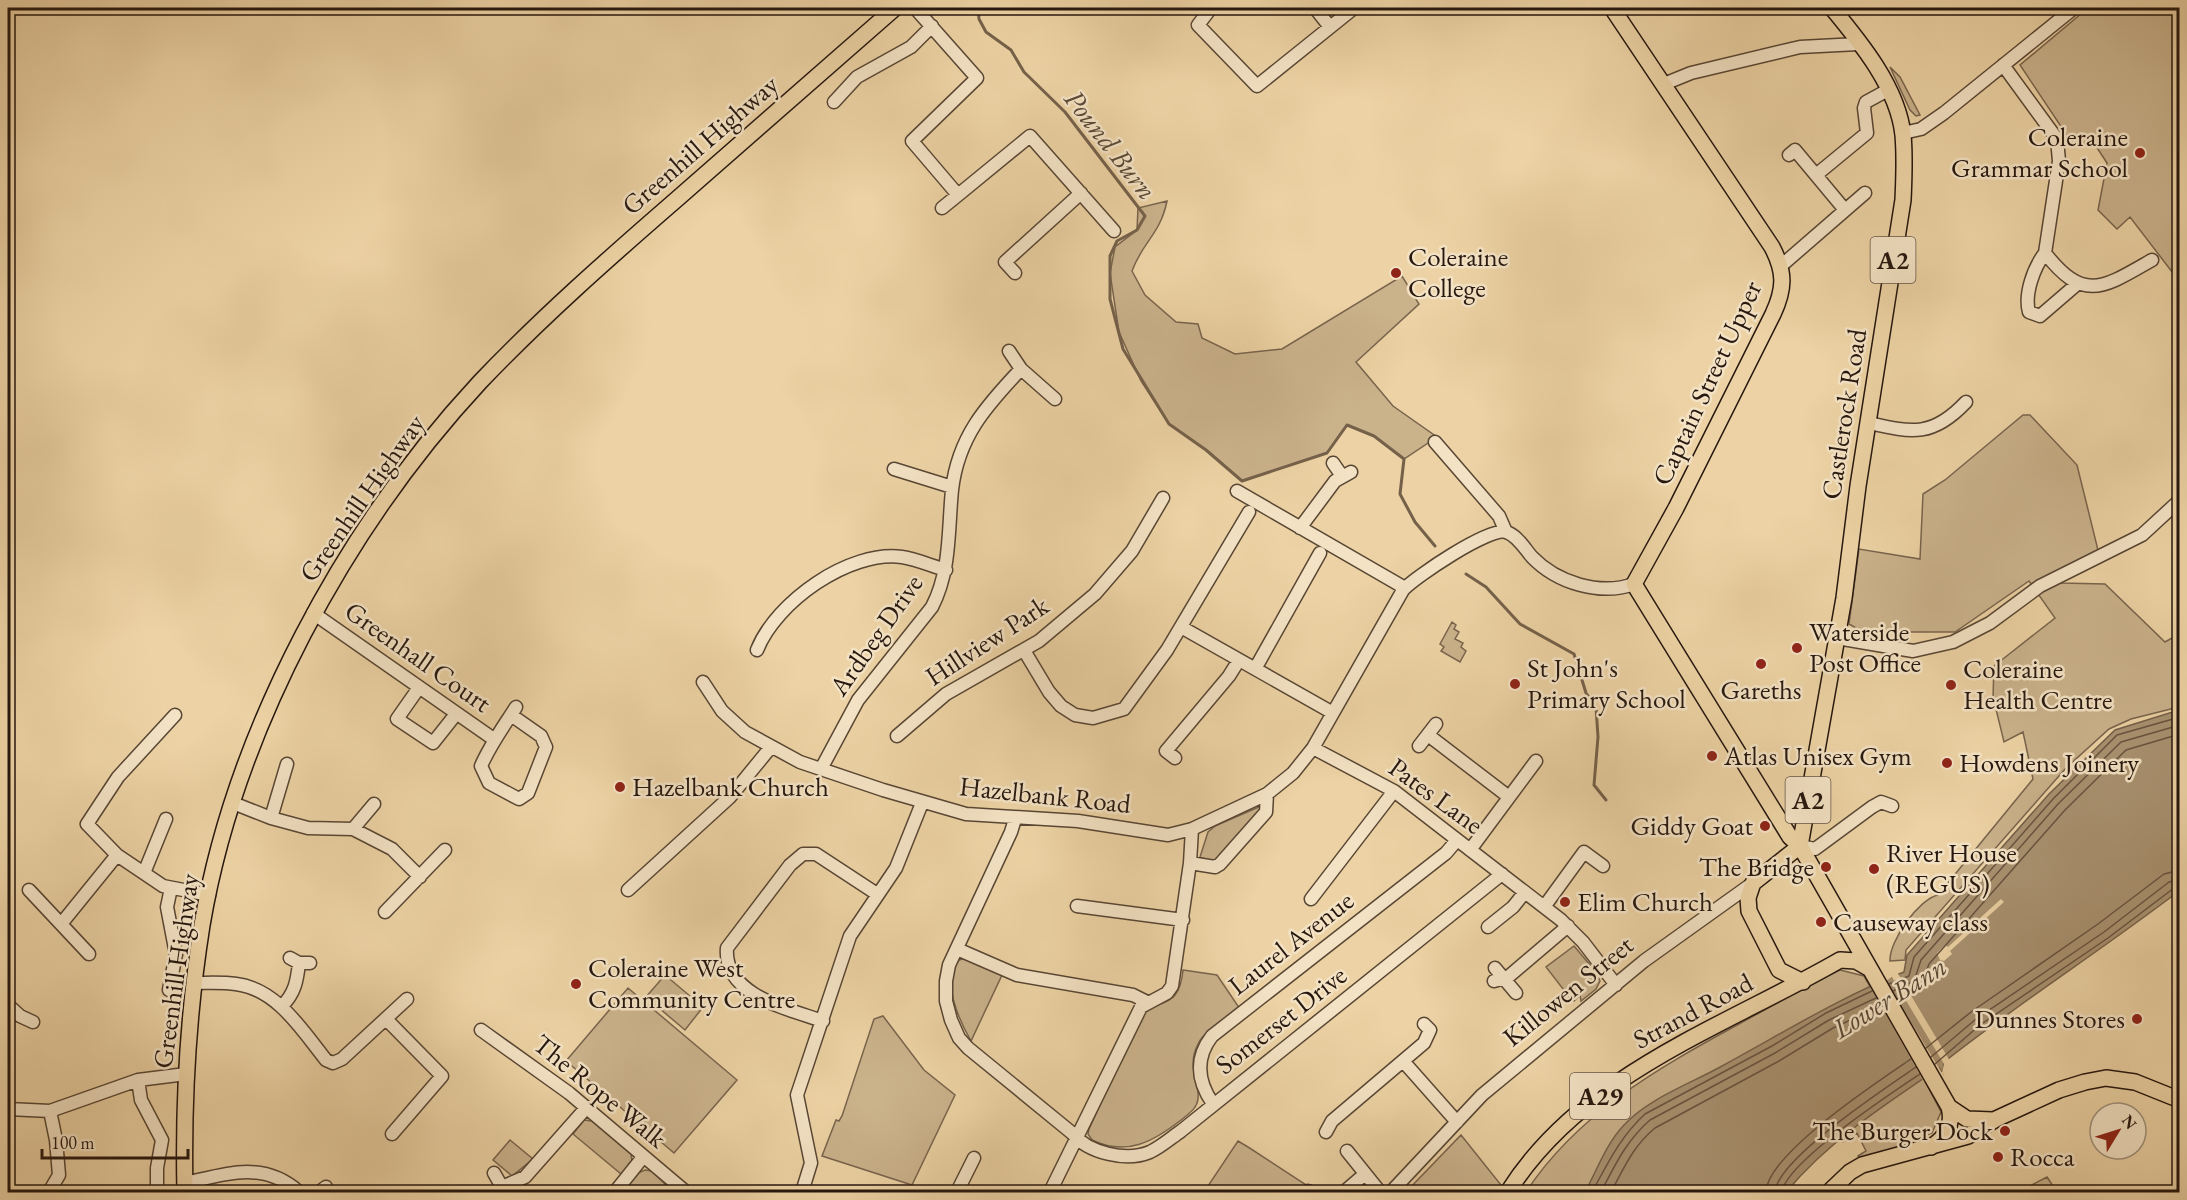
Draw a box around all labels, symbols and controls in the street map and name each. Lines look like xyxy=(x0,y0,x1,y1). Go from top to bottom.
street label: Greenhill Highway xyxy=(614,67,785,222)
water label: Pound Burn xyxy=(1057,82,1165,206)
place label: Coleraine Grammar School xyxy=(1951,119,2128,185)
marker: Coleraine Grammar School xyxy=(2133,146,2147,160)
road number: A2 xyxy=(1870,237,1916,283)
place label: Coleraine College xyxy=(1408,239,1508,305)
marker: Coleraine College xyxy=(1389,266,1403,280)
street label: Captain Street Upper xyxy=(1644,275,1769,491)
street label: Castlerock Road xyxy=(1813,326,1874,502)
street label: Greenhill Highway xyxy=(291,407,432,588)
street label: Ardbeg Drive xyxy=(820,567,930,703)
street label: Hillview Park xyxy=(918,588,1055,693)
street label: Greenhall Court xyxy=(338,593,499,720)
place label: Waterside Post Office xyxy=(1809,614,1921,680)
marker: Waterside Post Office xyxy=(1790,641,1804,655)
place label: St John's Primary School xyxy=(1527,650,1686,716)
place label: Coleraine Health Centre xyxy=(1963,651,2112,717)
marker: Gareths xyxy=(1754,657,1768,671)
place label: Gareths xyxy=(1720,672,1802,707)
marker: St John's Primary School xyxy=(1508,677,1522,691)
marker: Coleraine Health Centre xyxy=(1944,678,1958,692)
place label: Atlas Unisex Gym xyxy=(1723,738,1912,773)
place label: Howdens Joinery xyxy=(1959,745,2139,780)
street label: Pates Lane xyxy=(1382,749,1491,842)
marker: Atlas Unisex Gym xyxy=(1705,749,1719,763)
marker: Howdens Joinery xyxy=(1940,756,1954,770)
street label: Hazelbank Road xyxy=(958,768,1133,821)
place label: Hazelbank Church xyxy=(632,769,829,804)
road number: A2 xyxy=(1786,777,1830,823)
marker: Hazelbank Church xyxy=(613,780,627,794)
place label: Giddy Goat xyxy=(1630,808,1754,843)
marker: Giddy Goat xyxy=(1758,819,1772,833)
place label: River House (REGUS) xyxy=(1886,835,2017,901)
place label: The Bridge xyxy=(1699,849,1814,884)
marker: The Bridge xyxy=(1819,860,1833,874)
marker: River House (REGUS) xyxy=(1867,862,1881,876)
street label: Greenhill Highway xyxy=(145,871,207,1071)
street label: Laurel Avenue xyxy=(1221,883,1360,1002)
place label: Elim Church xyxy=(1577,884,1713,919)
marker: Elim Church xyxy=(1558,895,1572,909)
place label: Causeway class xyxy=(1833,904,1988,939)
marker: Causeway class xyxy=(1814,915,1828,929)
street label: Killowen Street xyxy=(1495,927,1641,1054)
water label: Lower Bann xyxy=(1824,948,1953,1047)
place label: Coleraine West Community Centre xyxy=(588,950,795,1016)
street label: Somerset Drive xyxy=(1208,957,1353,1082)
street label: Strand Road xyxy=(1627,964,1759,1057)
marker: Coleraine West Community Centre xyxy=(569,977,583,991)
place label: Dunnes Stores xyxy=(1975,1001,2125,1036)
marker: Dunnes Stores xyxy=(2130,1012,2144,1026)
street label: The Rope Walk xyxy=(526,1026,675,1156)
road number: A29 xyxy=(1570,1073,1630,1119)
north arrow xyxy=(2088,1101,2148,1161)
text: N xyxy=(2117,1111,2142,1134)
place label: The Burger Dock xyxy=(1812,1113,1993,1148)
scale bar xyxy=(42,1122,188,1160)
marker: The Burger Dock xyxy=(1998,1124,2012,1138)
text: 100 m xyxy=(51,1131,95,1154)
place label: Rocca xyxy=(2010,1139,2075,1174)
marker: Rocca xyxy=(1991,1150,2005,1164)

